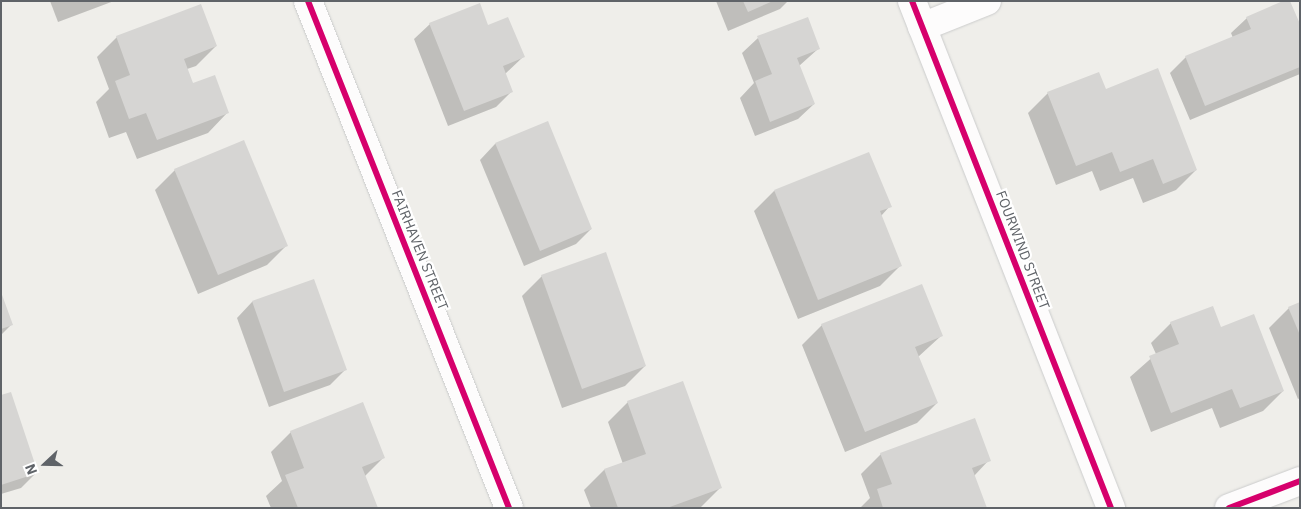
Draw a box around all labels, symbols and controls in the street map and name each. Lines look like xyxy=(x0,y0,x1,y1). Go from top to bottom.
street label: FAIRHAVEN STREET xyxy=(388,187,452,313)
street label: FOURWIND STREET xyxy=(993,188,1053,312)
north arrow xyxy=(20,439,70,489)
text: N xyxy=(21,461,41,477)

